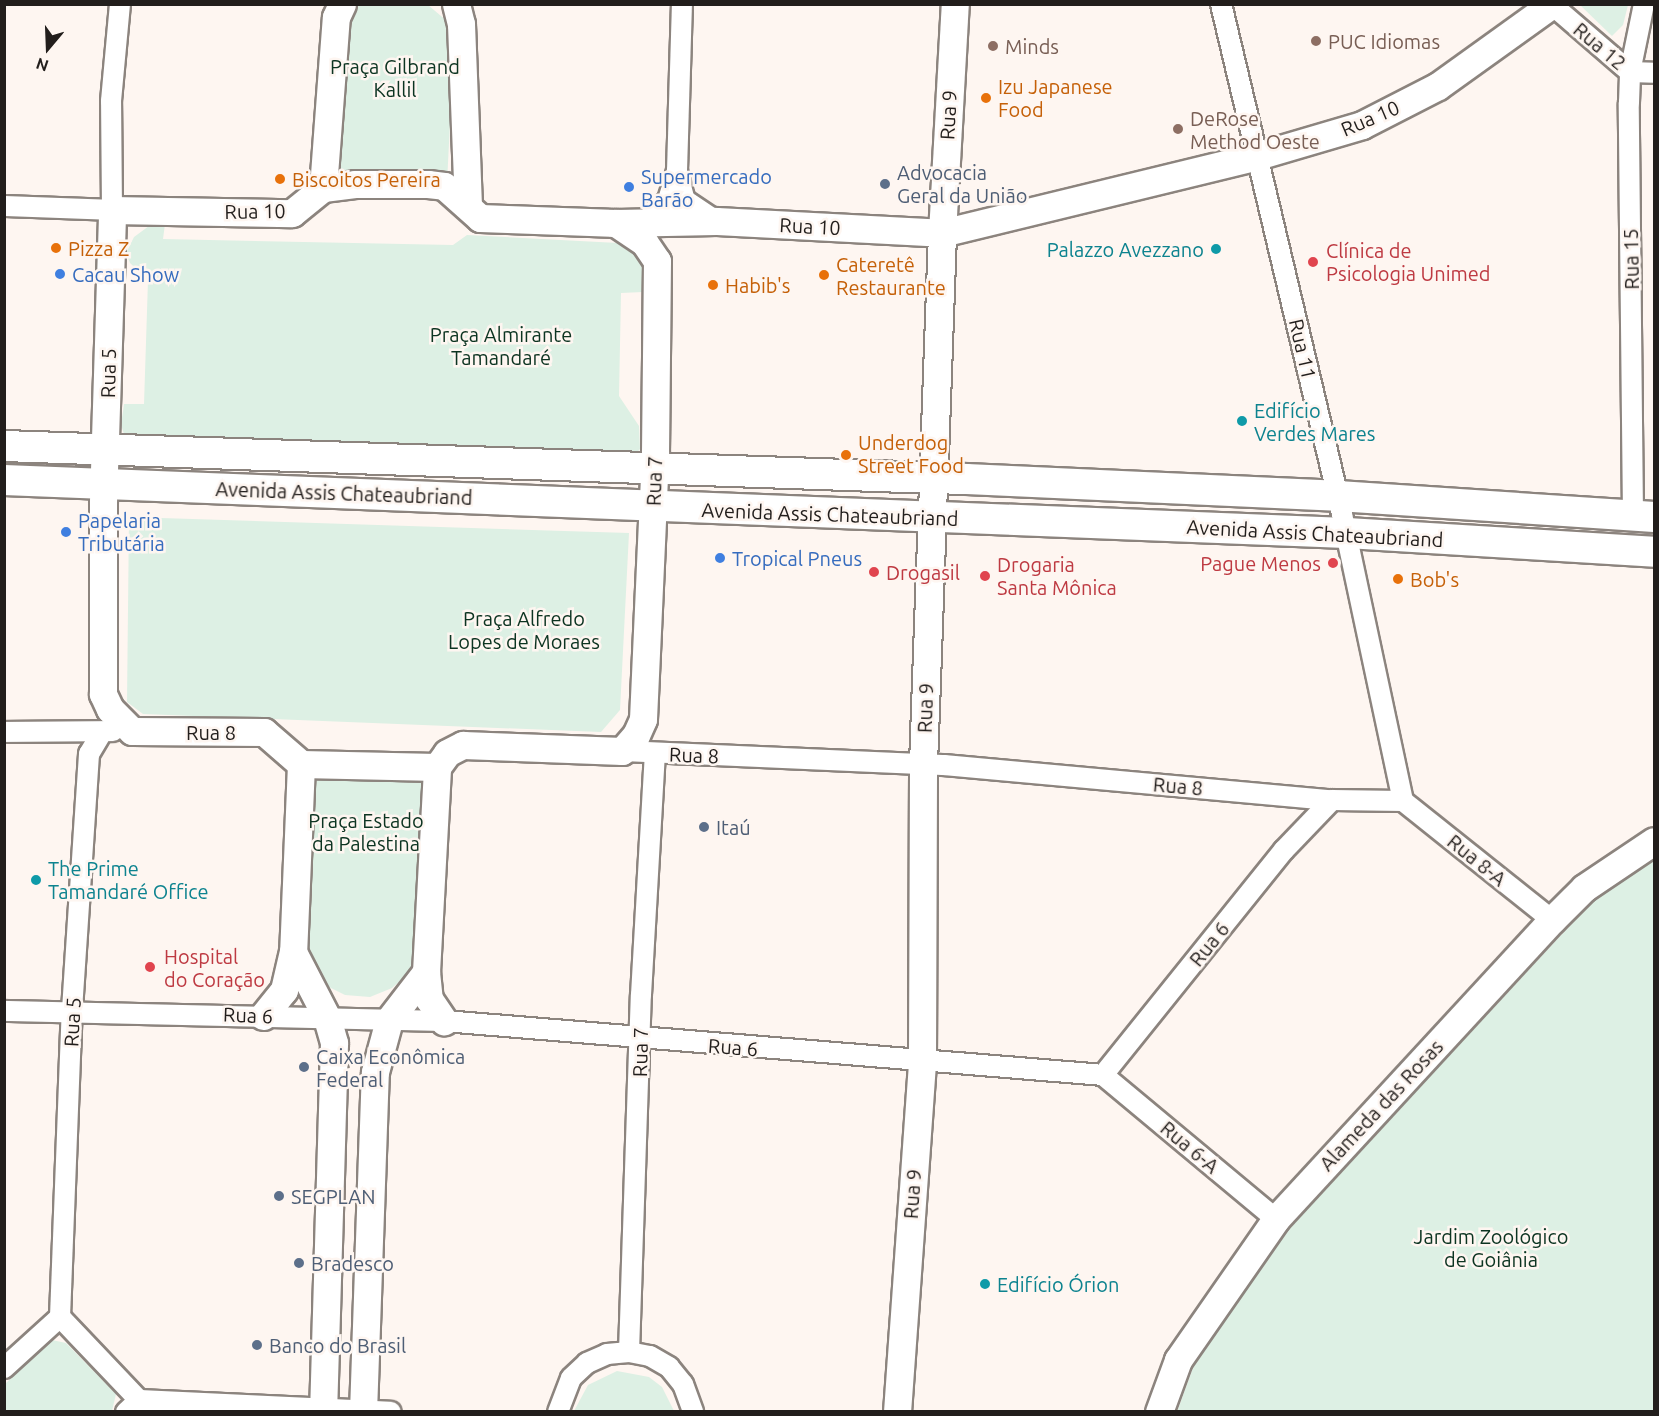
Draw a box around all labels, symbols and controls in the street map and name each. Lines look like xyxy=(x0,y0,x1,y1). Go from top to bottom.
street label: Rua 12 xyxy=(1569,17,1631,75)
north arrow xyxy=(18,18,78,78)
place label: PUC Idiomas xyxy=(1328,29,1440,53)
place label: Minds xyxy=(1005,34,1059,58)
marker: PUC Idiomas xyxy=(1309,34,1323,48)
marker: Minds xyxy=(986,39,1000,53)
park label: Praça Gilbrand Kallil xyxy=(330,54,460,101)
text: N xyxy=(34,55,51,75)
place label: Izu Japanese Food xyxy=(998,74,1113,121)
street label: Rua 9 xyxy=(935,89,961,141)
marker: Izu Japanese Food xyxy=(979,91,993,105)
street label: Rua 10 xyxy=(1337,95,1403,141)
place label: DeRose Method Oeste xyxy=(1190,106,1320,153)
marker: DeRose Method Oeste xyxy=(1171,122,1185,136)
place label: Advocacia Geral da União xyxy=(897,160,1027,207)
place label: Supermercado Barão xyxy=(641,164,772,211)
place label: Biscoitos Pereira xyxy=(292,167,441,191)
marker: Biscoitos Pereira xyxy=(273,172,287,186)
marker: Advocacia Geral da União xyxy=(878,177,892,191)
marker: Supermercado Barão xyxy=(622,180,636,194)
street label: Rua 10 xyxy=(224,198,286,224)
street label: Rua 10 xyxy=(779,212,841,240)
street label: Rua 15 xyxy=(1618,228,1644,290)
place label: Pizza Z xyxy=(68,236,129,260)
place label: Palazzo Avezzano xyxy=(1047,237,1204,261)
place label: Clínica de Psicologia Unimed xyxy=(1326,238,1491,285)
marker: Pizza Z xyxy=(49,241,63,255)
marker: Palazzo Avezzano xyxy=(1209,242,1223,256)
place label: Cateretê Restaurante xyxy=(836,252,946,299)
marker: Clínica de Psicologia Unimed xyxy=(1304,253,1322,271)
place label: Cacau Show xyxy=(72,262,179,286)
marker: Cacau Show xyxy=(53,267,67,281)
marker: Cateretê Restaurante xyxy=(817,268,831,282)
place label: Habib's xyxy=(725,273,790,297)
marker: Habib's xyxy=(706,278,720,292)
street label: Rua 11 xyxy=(1284,316,1322,382)
park label: Praça Almirante Tamandaré xyxy=(430,322,572,369)
street label: Rua 5 xyxy=(96,348,120,398)
place label: Edifício Verdes Mares xyxy=(1254,398,1376,445)
marker: Edifício Verdes Mares xyxy=(1235,414,1249,428)
place label: Underdog Street Food xyxy=(858,431,964,478)
marker: Underdog Street Food xyxy=(839,448,853,462)
street label: Rua 7 xyxy=(641,456,667,506)
street label: Avenida Assis Chateaubriand xyxy=(215,477,473,509)
street label: Avenida Assis Chateaubriand xyxy=(701,498,959,530)
place label: Papelaria Tributária xyxy=(78,508,165,555)
street label: Avenida Assis Chateaubriand xyxy=(1186,514,1444,552)
marker: Papelaria Tributária xyxy=(59,525,73,539)
place label: Tropical Pneus xyxy=(732,546,862,570)
marker: Tropical Pneus xyxy=(713,551,727,565)
place label: Pague Menos xyxy=(1200,551,1321,575)
place label: Drogaria Santa Mônica xyxy=(997,552,1117,599)
marker: Pague Menos xyxy=(1326,556,1340,570)
place label: Drogasil xyxy=(886,560,960,584)
marker: Drogasil xyxy=(867,565,881,579)
place label: Bob's xyxy=(1410,567,1459,591)
marker: Drogaria Santa Mônica xyxy=(978,569,992,583)
marker: Bob's xyxy=(1391,572,1405,586)
park label: Praça Alfredo Lopes de Moraes xyxy=(448,606,600,653)
street label: Rua 9 xyxy=(912,683,938,733)
street label: Rua 8 xyxy=(186,720,236,744)
street label: Rua 8 xyxy=(669,742,719,768)
street label: Rua 8 xyxy=(1152,772,1204,800)
park label: Praça Estado da Palestina xyxy=(308,808,424,855)
place label: Itaú xyxy=(716,815,751,839)
marker: Itaú xyxy=(697,820,711,834)
street label: Rua 8-A xyxy=(1443,829,1511,891)
place label: The Prime Tamandaré Office xyxy=(48,856,209,903)
marker: The Prime Tamandaré Office xyxy=(29,873,43,887)
street label: Rua 6 xyxy=(1184,917,1234,971)
place label: Hospital do Coração xyxy=(164,944,265,991)
marker: Hospital do Coração xyxy=(141,958,159,976)
street label: Rua 5 xyxy=(59,996,85,1048)
street label: Rua 6 xyxy=(223,1002,273,1028)
street label: Rua 7 xyxy=(628,1027,652,1077)
street label: Rua 6 xyxy=(707,1033,759,1061)
street label: Alameda das Rosas xyxy=(1314,1034,1448,1176)
place label: Caixa Econômica Federal xyxy=(316,1044,465,1091)
marker: Caixa Econômica Federal xyxy=(297,1060,311,1074)
street label: Rua 6-A xyxy=(1156,1116,1224,1178)
street label: Rua 9 xyxy=(898,1168,926,1220)
place label: SEGPLAN xyxy=(291,1184,376,1208)
marker: SEGPLAN xyxy=(272,1189,286,1203)
park label: Jardim Zoológico de Goiânia xyxy=(1414,1225,1568,1272)
place label: Bradesco xyxy=(311,1251,394,1275)
marker: Bradesco xyxy=(292,1256,306,1270)
place label: Edifício Órion xyxy=(997,1272,1119,1296)
marker: Edifício Órion xyxy=(978,1277,992,1291)
place label: Banco do Brasil xyxy=(269,1333,406,1357)
marker: Banco do Brasil xyxy=(250,1338,264,1352)

